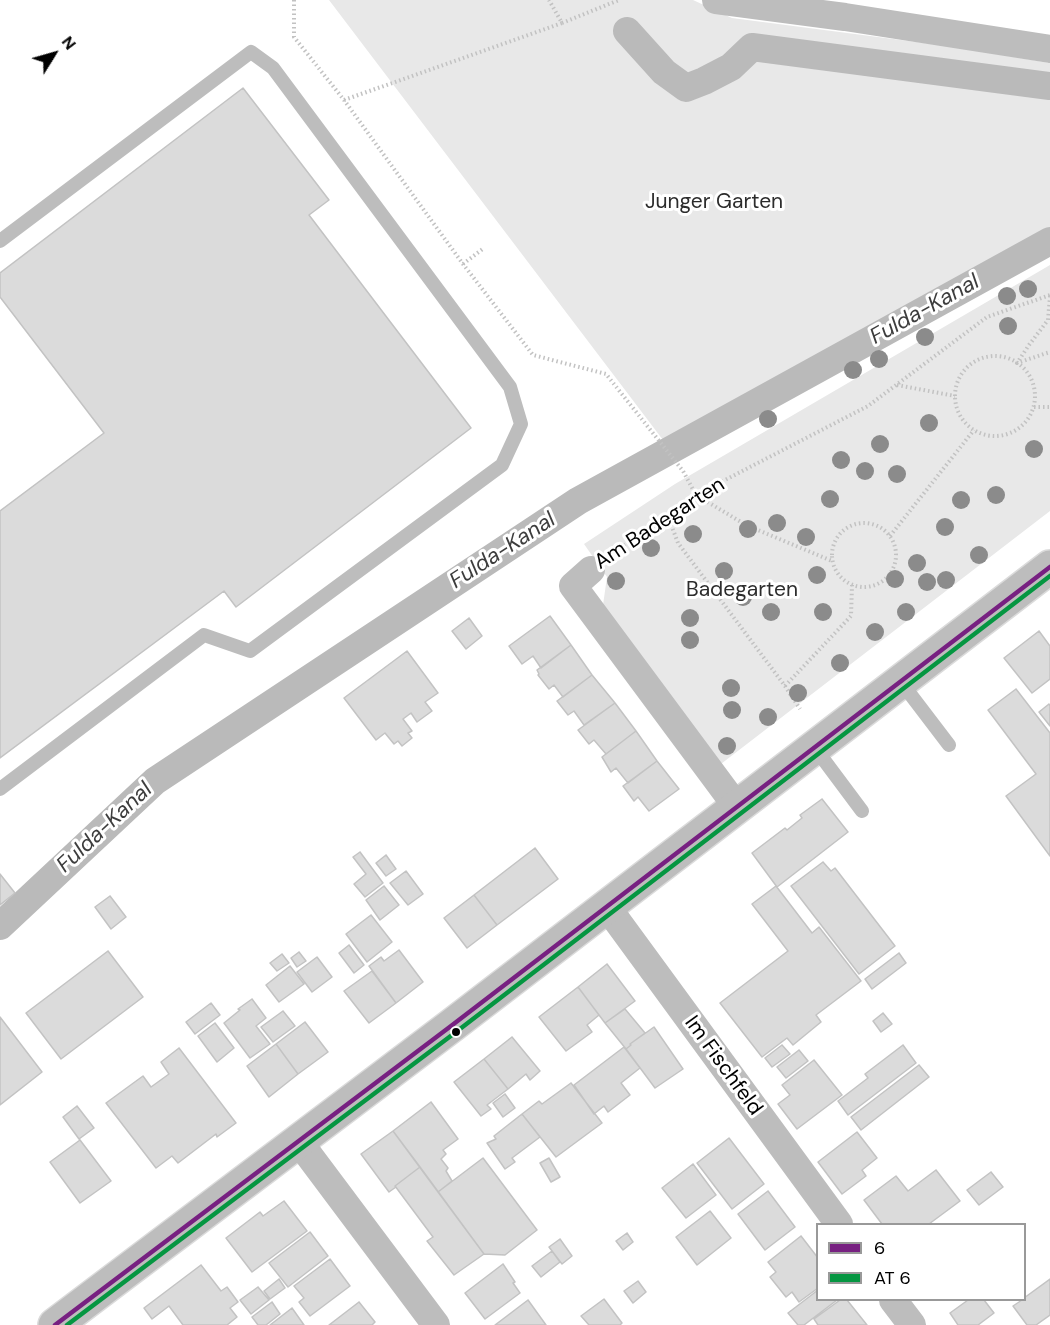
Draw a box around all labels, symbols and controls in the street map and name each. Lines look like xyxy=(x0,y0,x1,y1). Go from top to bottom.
north arrow xyxy=(24,24,84,84)
text: N xyxy=(57,32,81,54)
park label: Junger Garten xyxy=(645,189,783,215)
water label: Fulda-Kanal xyxy=(866,269,984,351)
street label: Am Badegarten xyxy=(590,473,730,575)
water label: Fulda-Kanal xyxy=(445,507,561,595)
park label: Badegarten xyxy=(686,577,798,603)
water label: Fulda-Kanal xyxy=(52,777,158,879)
street label: Im Fischfeld xyxy=(679,1011,767,1121)
unlabelled marker xyxy=(450,1026,462,1038)
legend xyxy=(816,1223,1026,1301)
text: 6 xyxy=(874,1236,885,1260)
text: AT 6 xyxy=(874,1266,911,1290)

